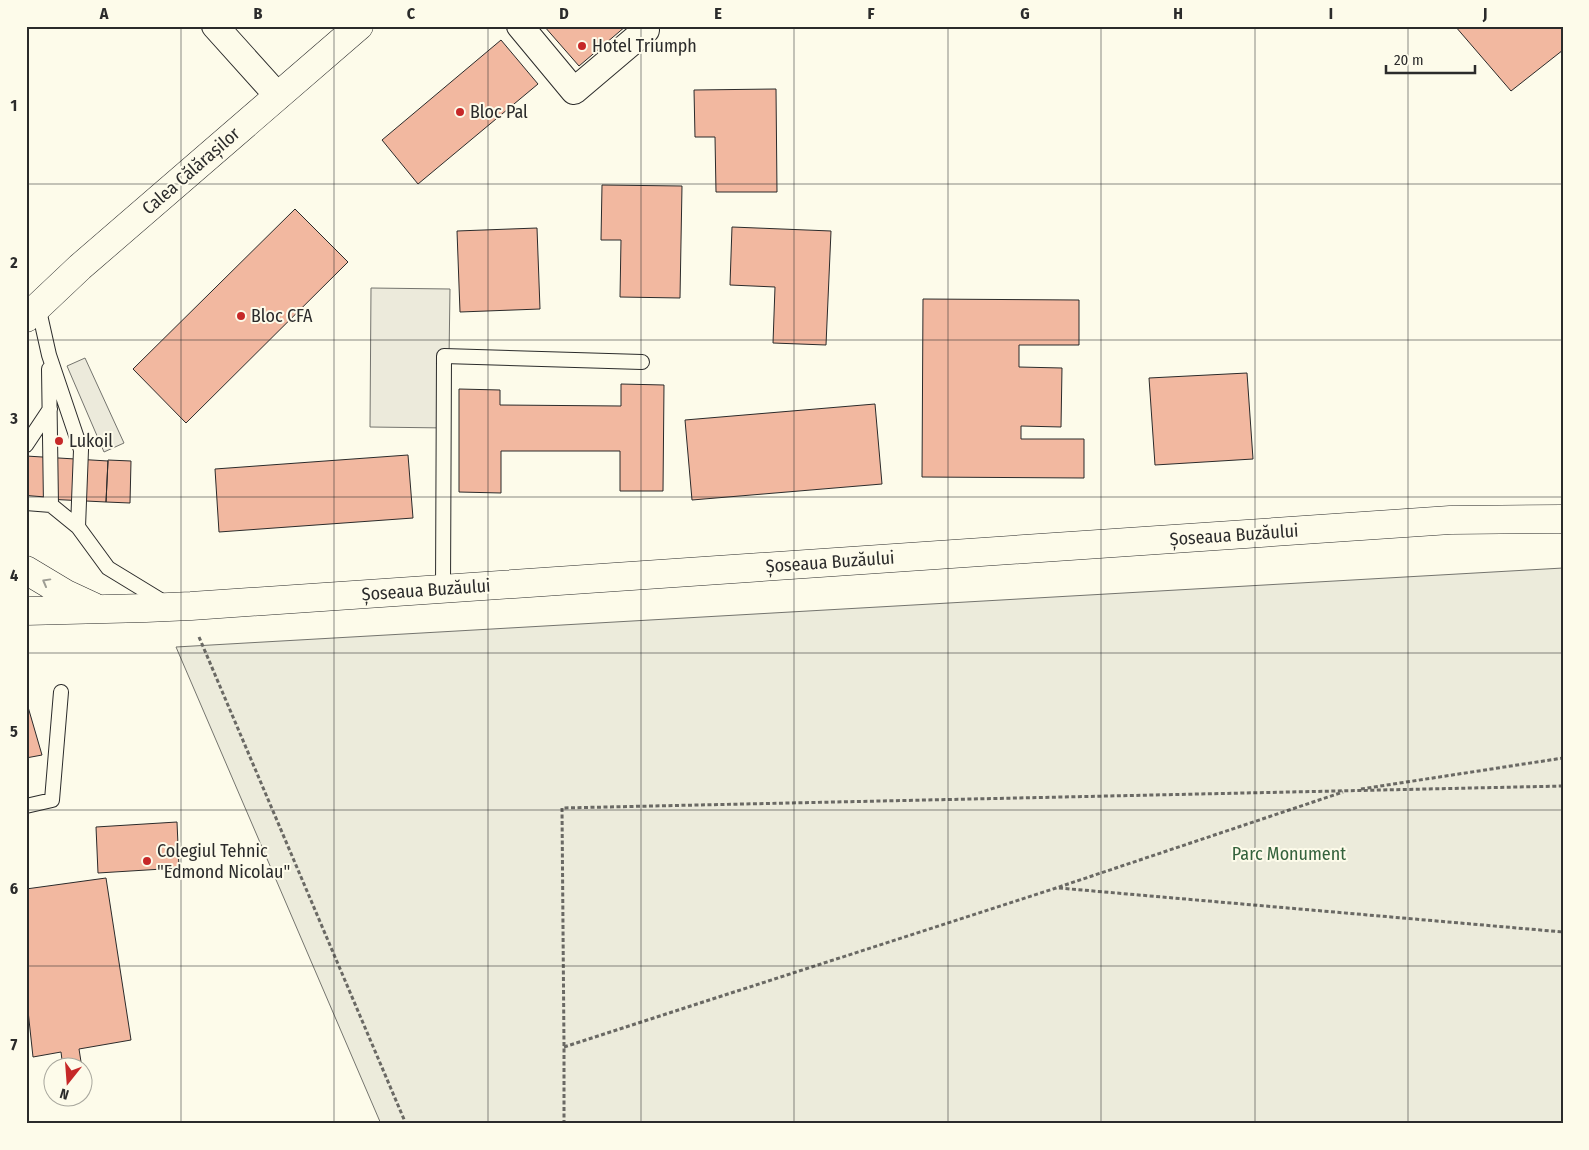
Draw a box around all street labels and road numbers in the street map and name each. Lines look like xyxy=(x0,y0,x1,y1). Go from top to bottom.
street label: Calea Călărașilor xyxy=(138,122,245,219)
street label: Șoseaua Buzăului xyxy=(1169,520,1299,550)
street label: Șoseaua Buzăului xyxy=(765,547,895,577)
street label: Șoseaua Buzăului xyxy=(361,575,491,605)

